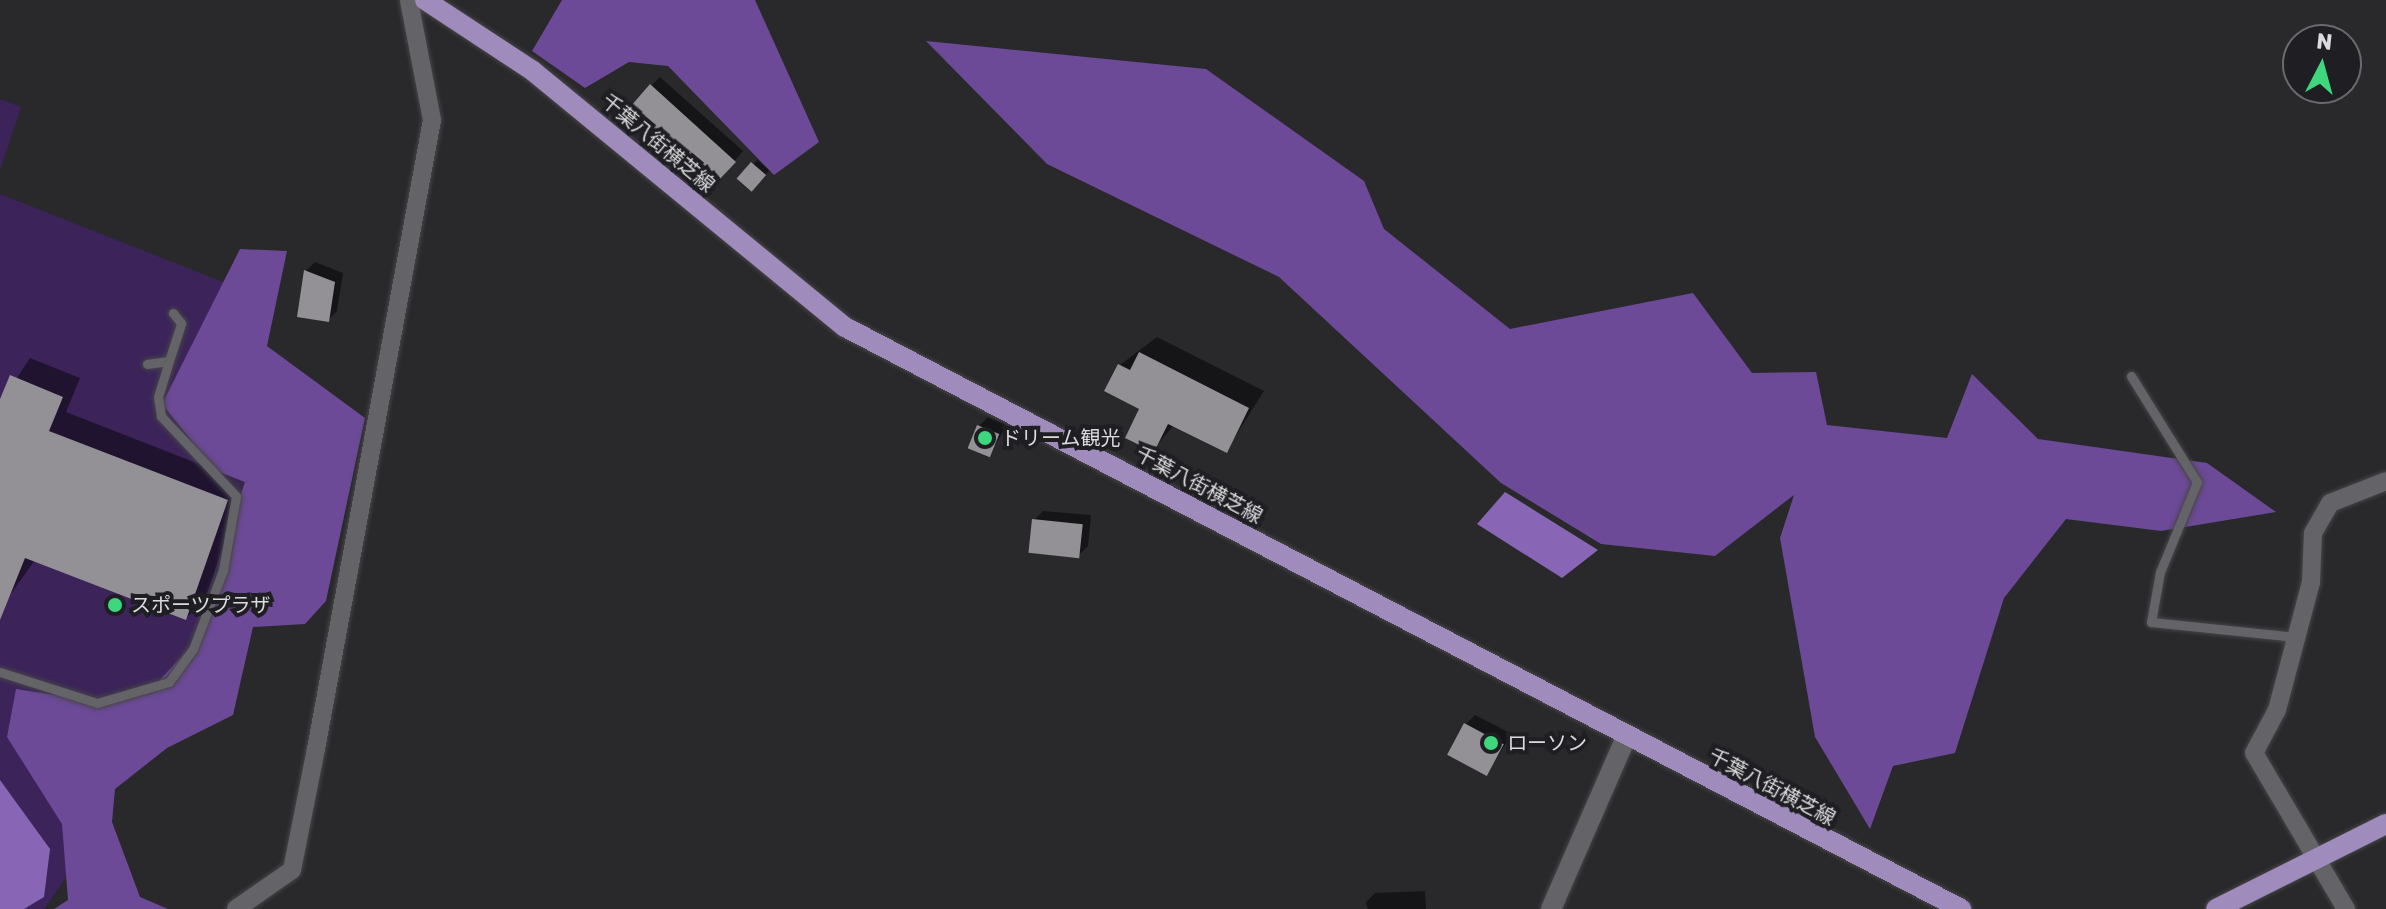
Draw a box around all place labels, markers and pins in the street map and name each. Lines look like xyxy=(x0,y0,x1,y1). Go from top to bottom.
place label: ドリーム観光 xyxy=(1001,426,1121,450)
marker: ドリーム観光 xyxy=(976,429,994,447)
place label: スポーツプラザ xyxy=(131,593,271,617)
marker: スポーツプラザ xyxy=(106,596,124,614)
place label: ローソン xyxy=(1507,731,1587,755)
marker: ローソン xyxy=(1482,734,1500,752)

